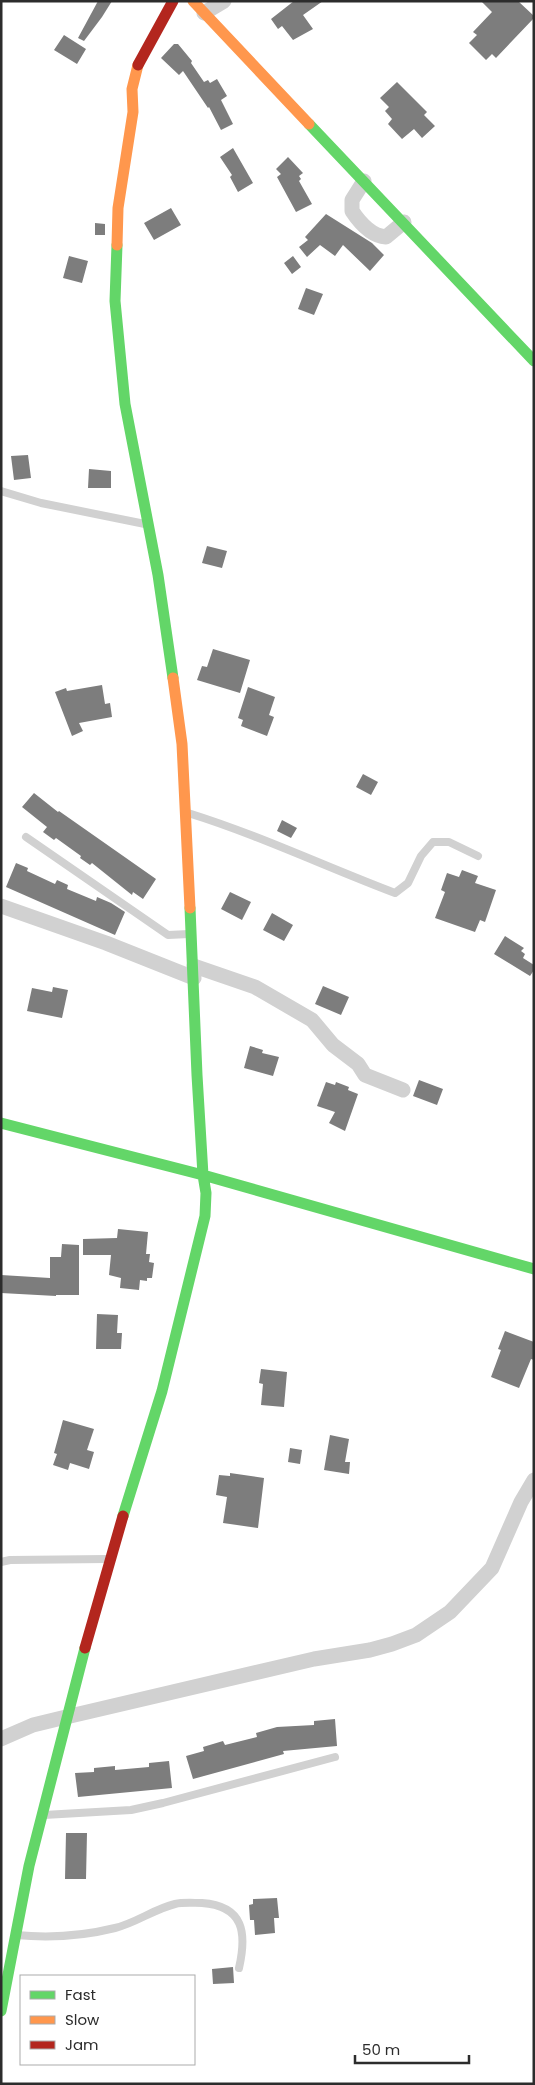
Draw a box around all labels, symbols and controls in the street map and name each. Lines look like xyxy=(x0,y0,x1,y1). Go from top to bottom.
legend xyxy=(20,1975,195,2065)
text: Fast xyxy=(65,1984,96,2005)
text: Slow xyxy=(65,2009,100,2030)
scale bar xyxy=(355,2032,469,2064)
text: Jam xyxy=(65,2034,99,2055)
text: 50 m xyxy=(362,2039,400,2060)

